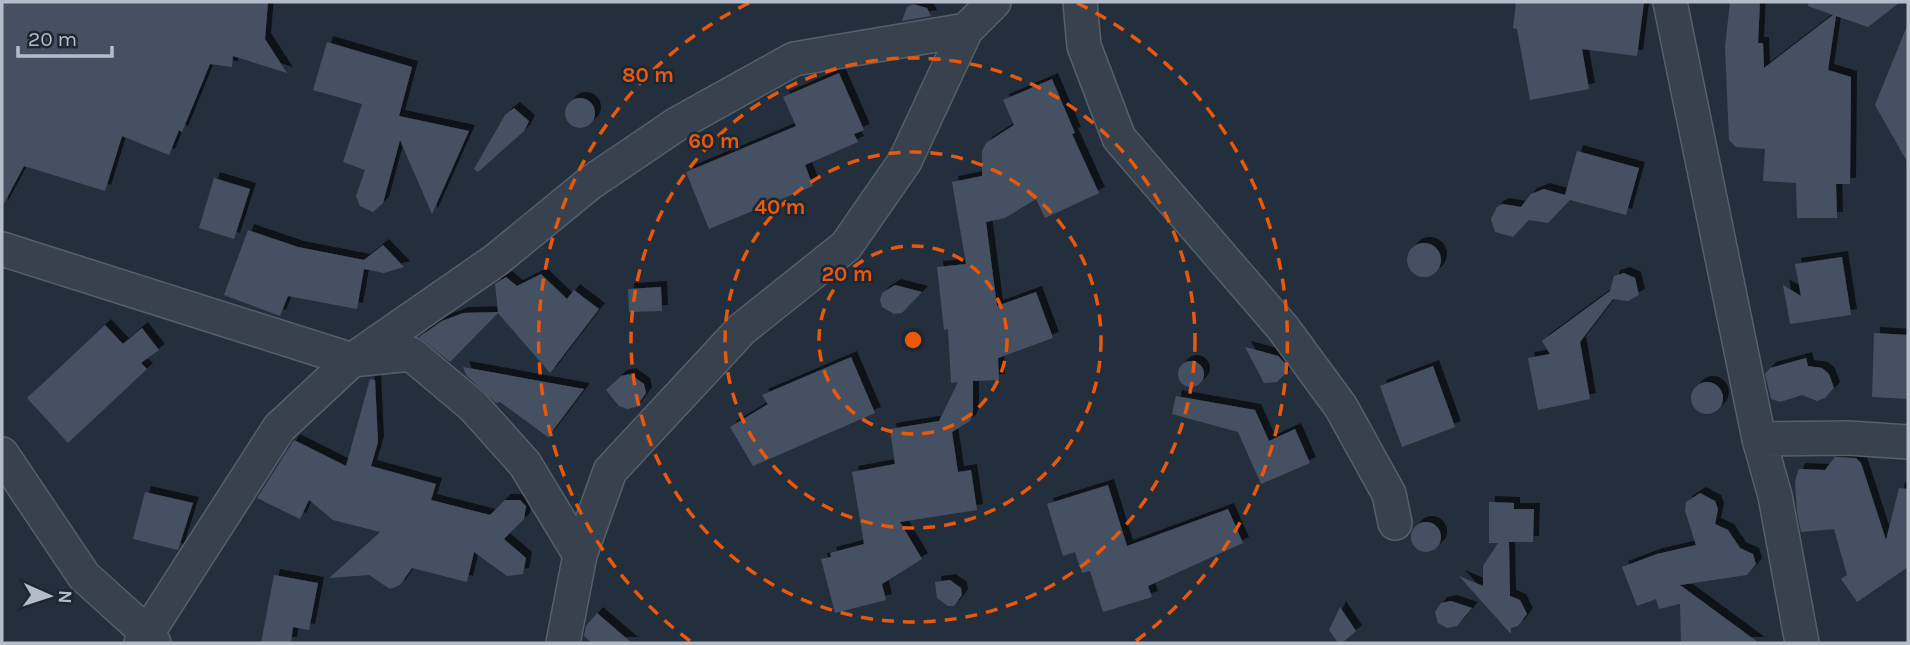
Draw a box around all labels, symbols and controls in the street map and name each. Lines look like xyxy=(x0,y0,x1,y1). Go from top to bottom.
scale bar xyxy=(18,14,112,58)
text: 20 m xyxy=(28,27,77,51)
text: 80 m xyxy=(622,63,674,87)
text: 60 m xyxy=(688,129,740,153)
text: 40 m xyxy=(754,195,806,219)
text: 20 m xyxy=(821,262,873,286)
centre of rings xyxy=(901,328,925,352)
north arrow xyxy=(14,561,84,631)
text: N xyxy=(54,589,76,604)

